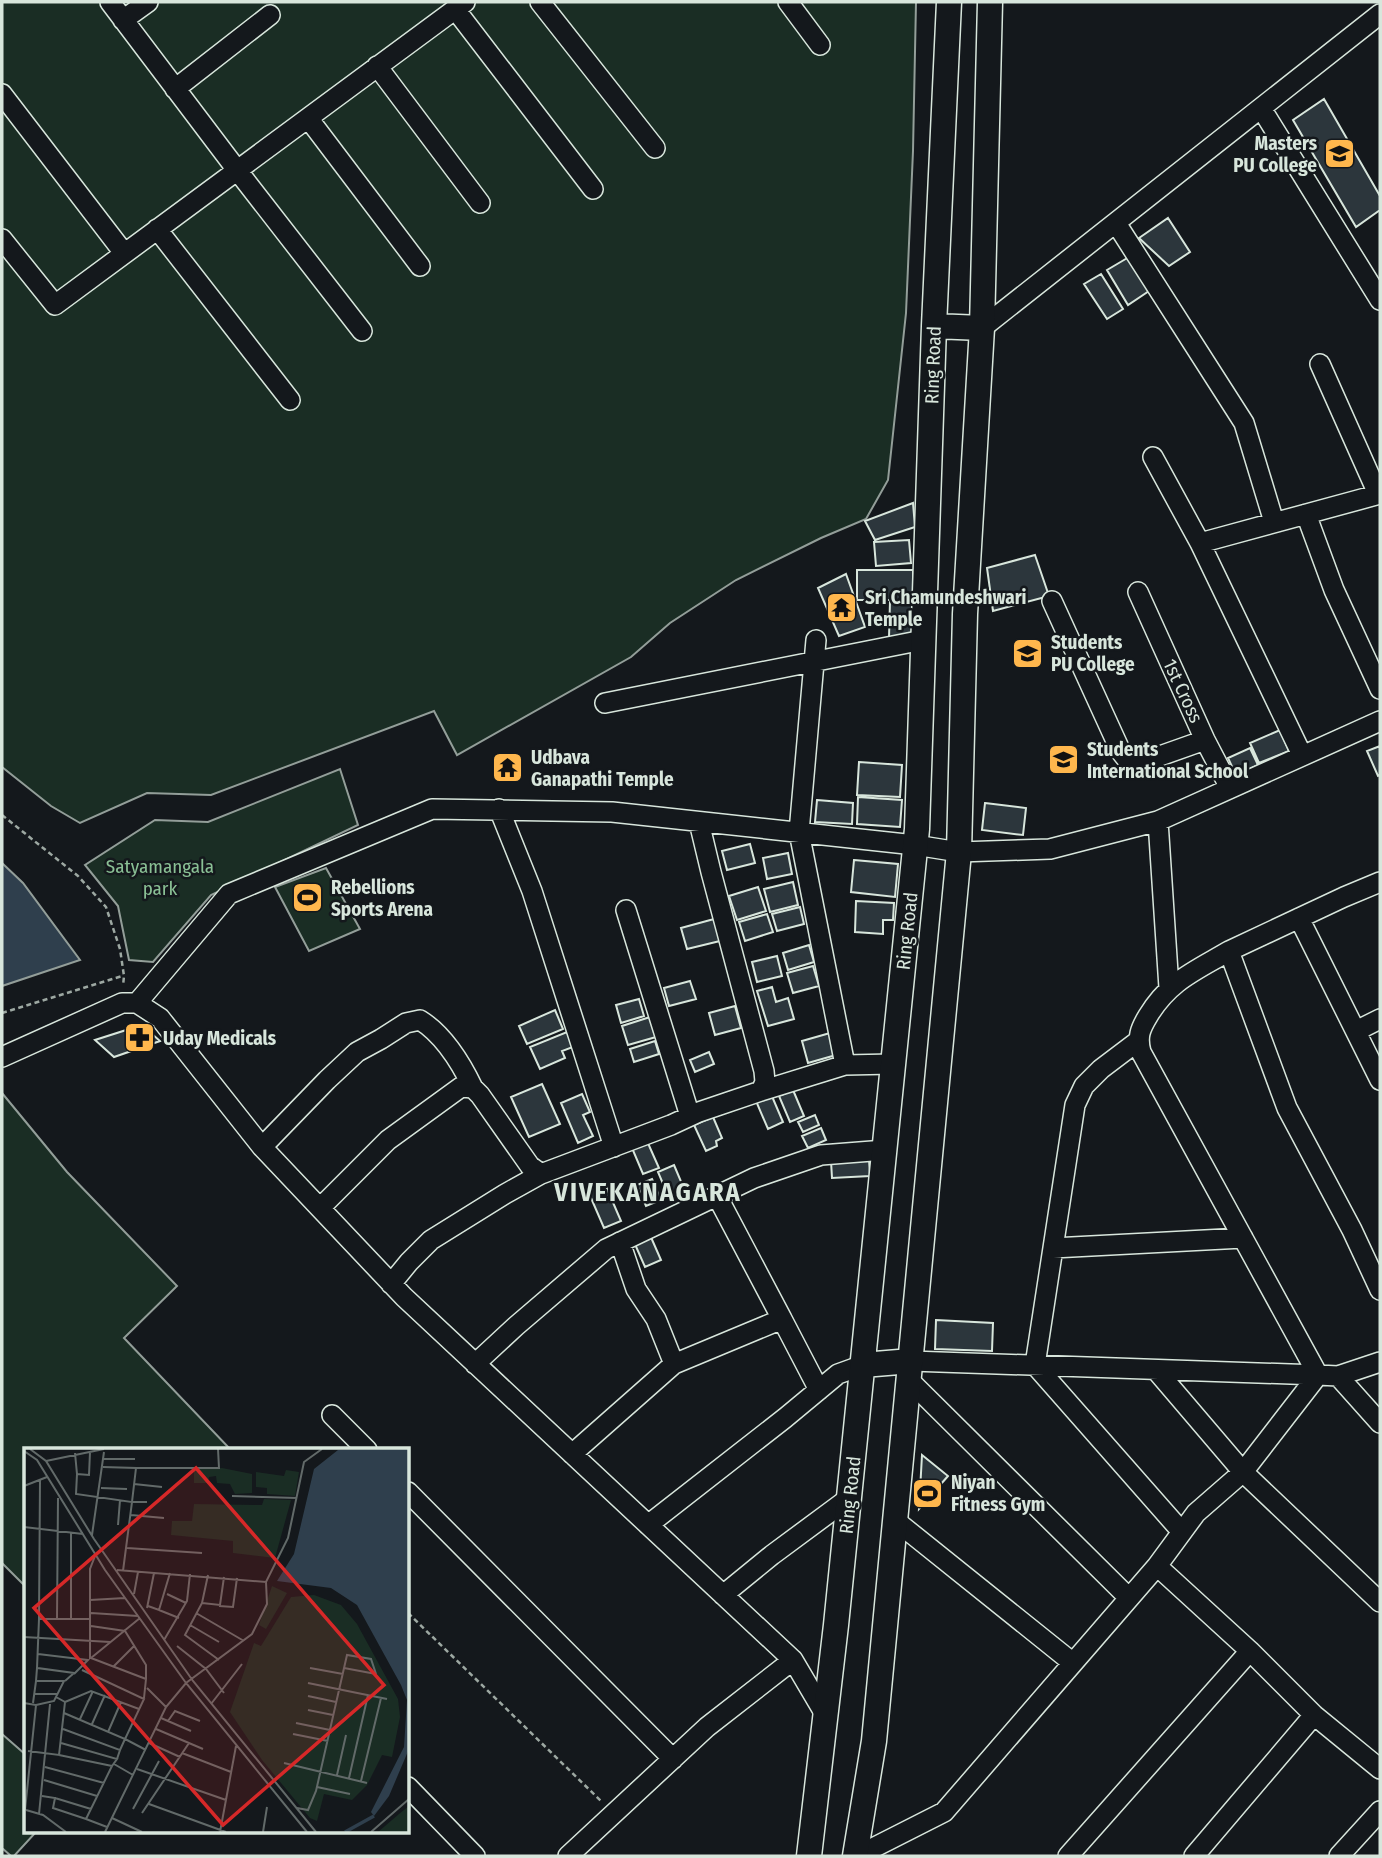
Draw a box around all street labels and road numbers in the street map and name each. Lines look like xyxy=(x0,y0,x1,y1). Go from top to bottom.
street label: Ring Road xyxy=(920,326,946,404)
street label: 1st Cross xyxy=(1158,655,1208,727)
street label: Ring Road xyxy=(891,891,923,971)
street label: Ring Road xyxy=(834,1455,866,1535)

